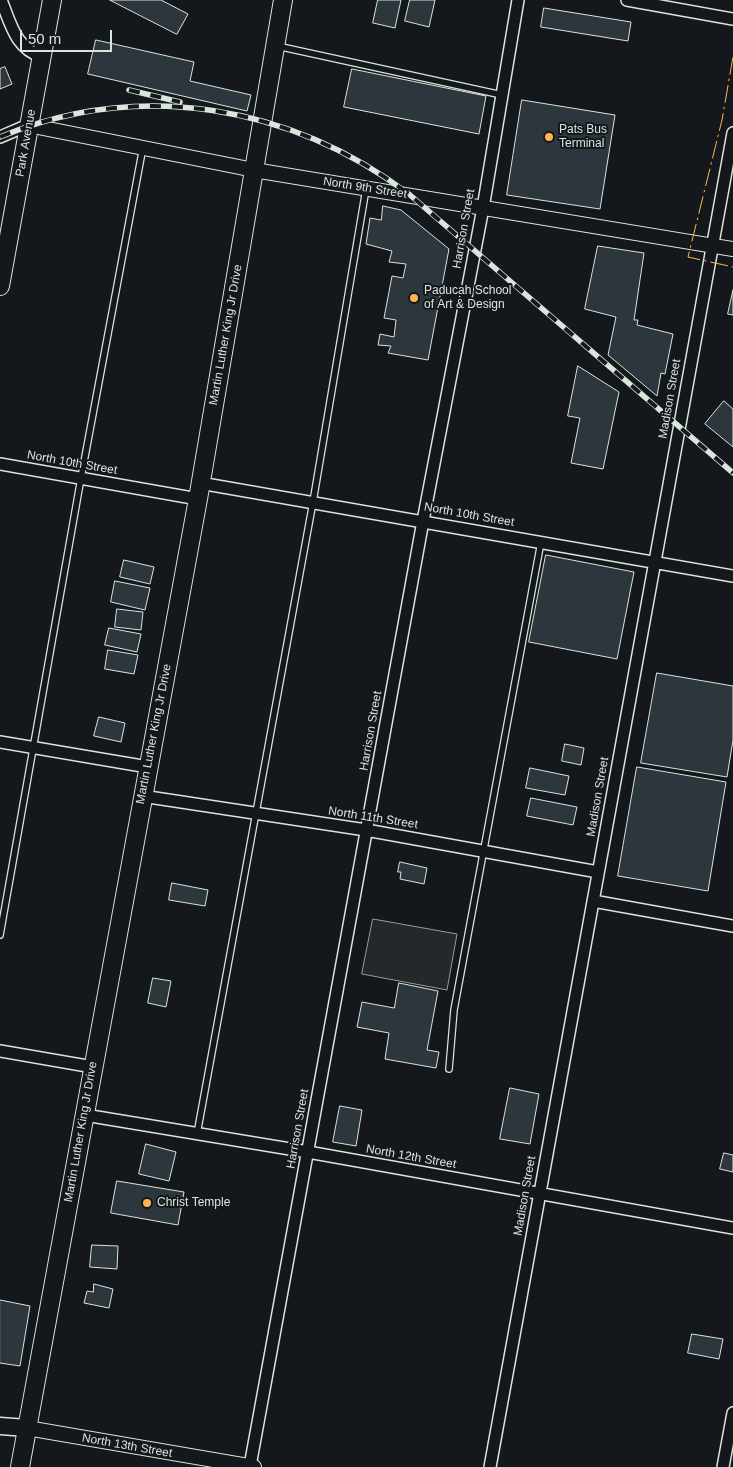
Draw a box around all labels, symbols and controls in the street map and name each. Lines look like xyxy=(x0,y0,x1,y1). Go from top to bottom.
scale bar xyxy=(22,20,115,52)
text: 50 m xyxy=(28,30,61,47)
street label: Park Avenue xyxy=(13,108,39,178)
place label: Pats Bus Terminal xyxy=(559,123,607,151)
marker: Pats Bus Terminal xyxy=(543,131,555,143)
street label: North 9th Street xyxy=(322,174,408,202)
street label: Harrison Street xyxy=(450,188,478,270)
street label: Martin Luther King Jr Drive xyxy=(207,263,245,407)
place label: Paducah School of Art & Design xyxy=(424,284,511,312)
marker: Paducah School of Art & Design xyxy=(408,292,420,304)
street label: Madison Street xyxy=(656,358,684,440)
street label: North 10th Street xyxy=(26,448,118,478)
street label: North 10th Street xyxy=(423,500,515,530)
street label: Martin Luther King Jr Drive xyxy=(133,663,175,805)
street label: Harrison Street xyxy=(357,690,385,772)
street label: Madison Street xyxy=(584,756,612,838)
street label: North 11th Street xyxy=(327,804,419,832)
street label: Martin Luther King Jr Drive xyxy=(62,1060,100,1204)
street label: Harrison Street xyxy=(284,1088,312,1170)
street label: North 12th Street xyxy=(365,1142,457,1172)
street label: Madison Street xyxy=(511,1155,539,1237)
place label: Christ Temple xyxy=(157,1196,230,1210)
marker: Christ Temple xyxy=(141,1197,153,1209)
street label: North 13th Street xyxy=(81,1431,173,1461)

